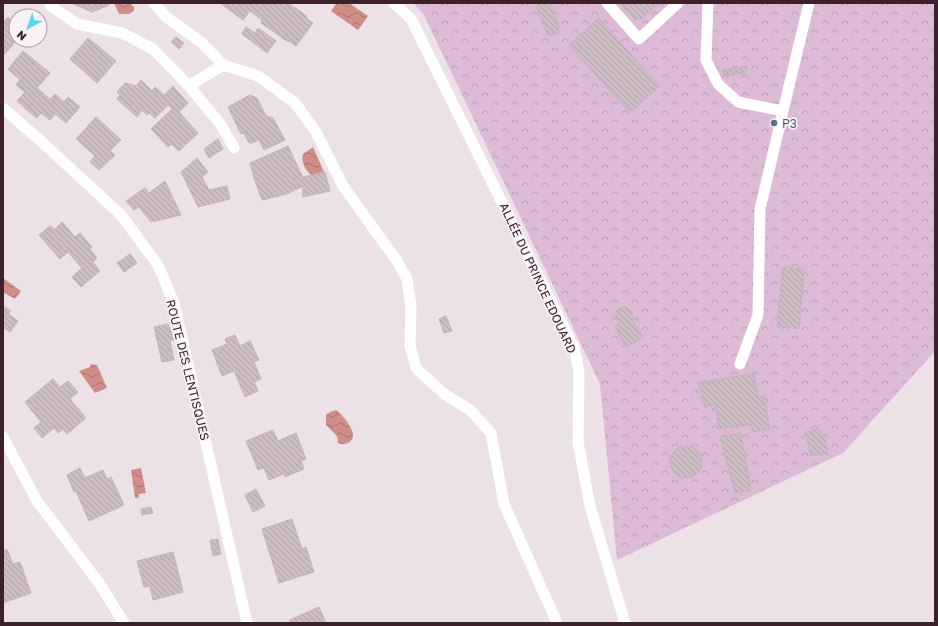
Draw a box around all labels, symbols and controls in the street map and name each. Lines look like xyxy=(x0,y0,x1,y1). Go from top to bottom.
north arrow xyxy=(8,8,48,48)
text: N xyxy=(14,28,29,44)
place label: P3 xyxy=(782,116,797,131)
marker: P3 xyxy=(769,118,779,128)
street label: ALLÉE DU PRINCE EDOUARD xyxy=(496,200,580,356)
street label: ROUTE DES LENTISQUES xyxy=(163,298,213,442)

